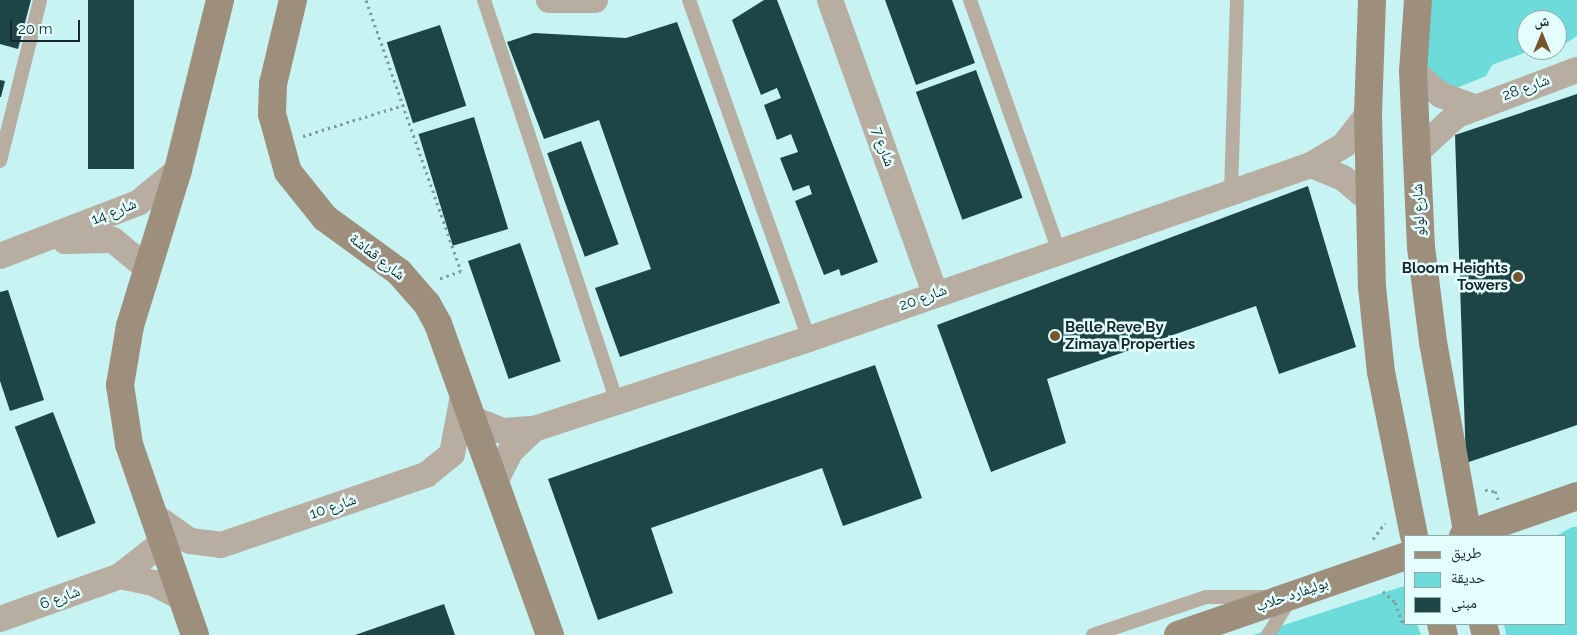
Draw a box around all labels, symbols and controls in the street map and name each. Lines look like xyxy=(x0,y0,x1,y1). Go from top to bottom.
scale bar xyxy=(12,10,82,42)
north arrow xyxy=(1517,10,1567,60)
text: ش xyxy=(1535,13,1549,29)
text: 20 m xyxy=(18,20,53,38)
street label: شارع 28 xyxy=(1500,71,1552,105)
street label: شارع 7 xyxy=(868,125,898,169)
street label: شارع لولو xyxy=(1409,183,1429,237)
street label: شارع 14 xyxy=(89,195,139,229)
street label: شارع قماشة xyxy=(346,230,408,284)
place label: Bloom Heights Towers xyxy=(1402,259,1508,294)
marker: Bloom Heights Towers xyxy=(1512,271,1524,283)
street label: شارع 20 xyxy=(897,281,949,315)
place label: Belle Reve By Zimaya Properties xyxy=(1065,318,1195,353)
marker: Belle Reve By Zimaya Properties xyxy=(1049,330,1061,342)
street label: شارع 10 xyxy=(307,491,359,523)
legend xyxy=(1404,535,1567,625)
text: طريق xyxy=(1451,544,1482,562)
text: حديقة xyxy=(1451,569,1485,587)
street label: بوليفارد حلاب xyxy=(1253,574,1331,616)
street label: شارع 6 xyxy=(37,582,83,614)
text: مبنى xyxy=(1451,594,1477,612)

